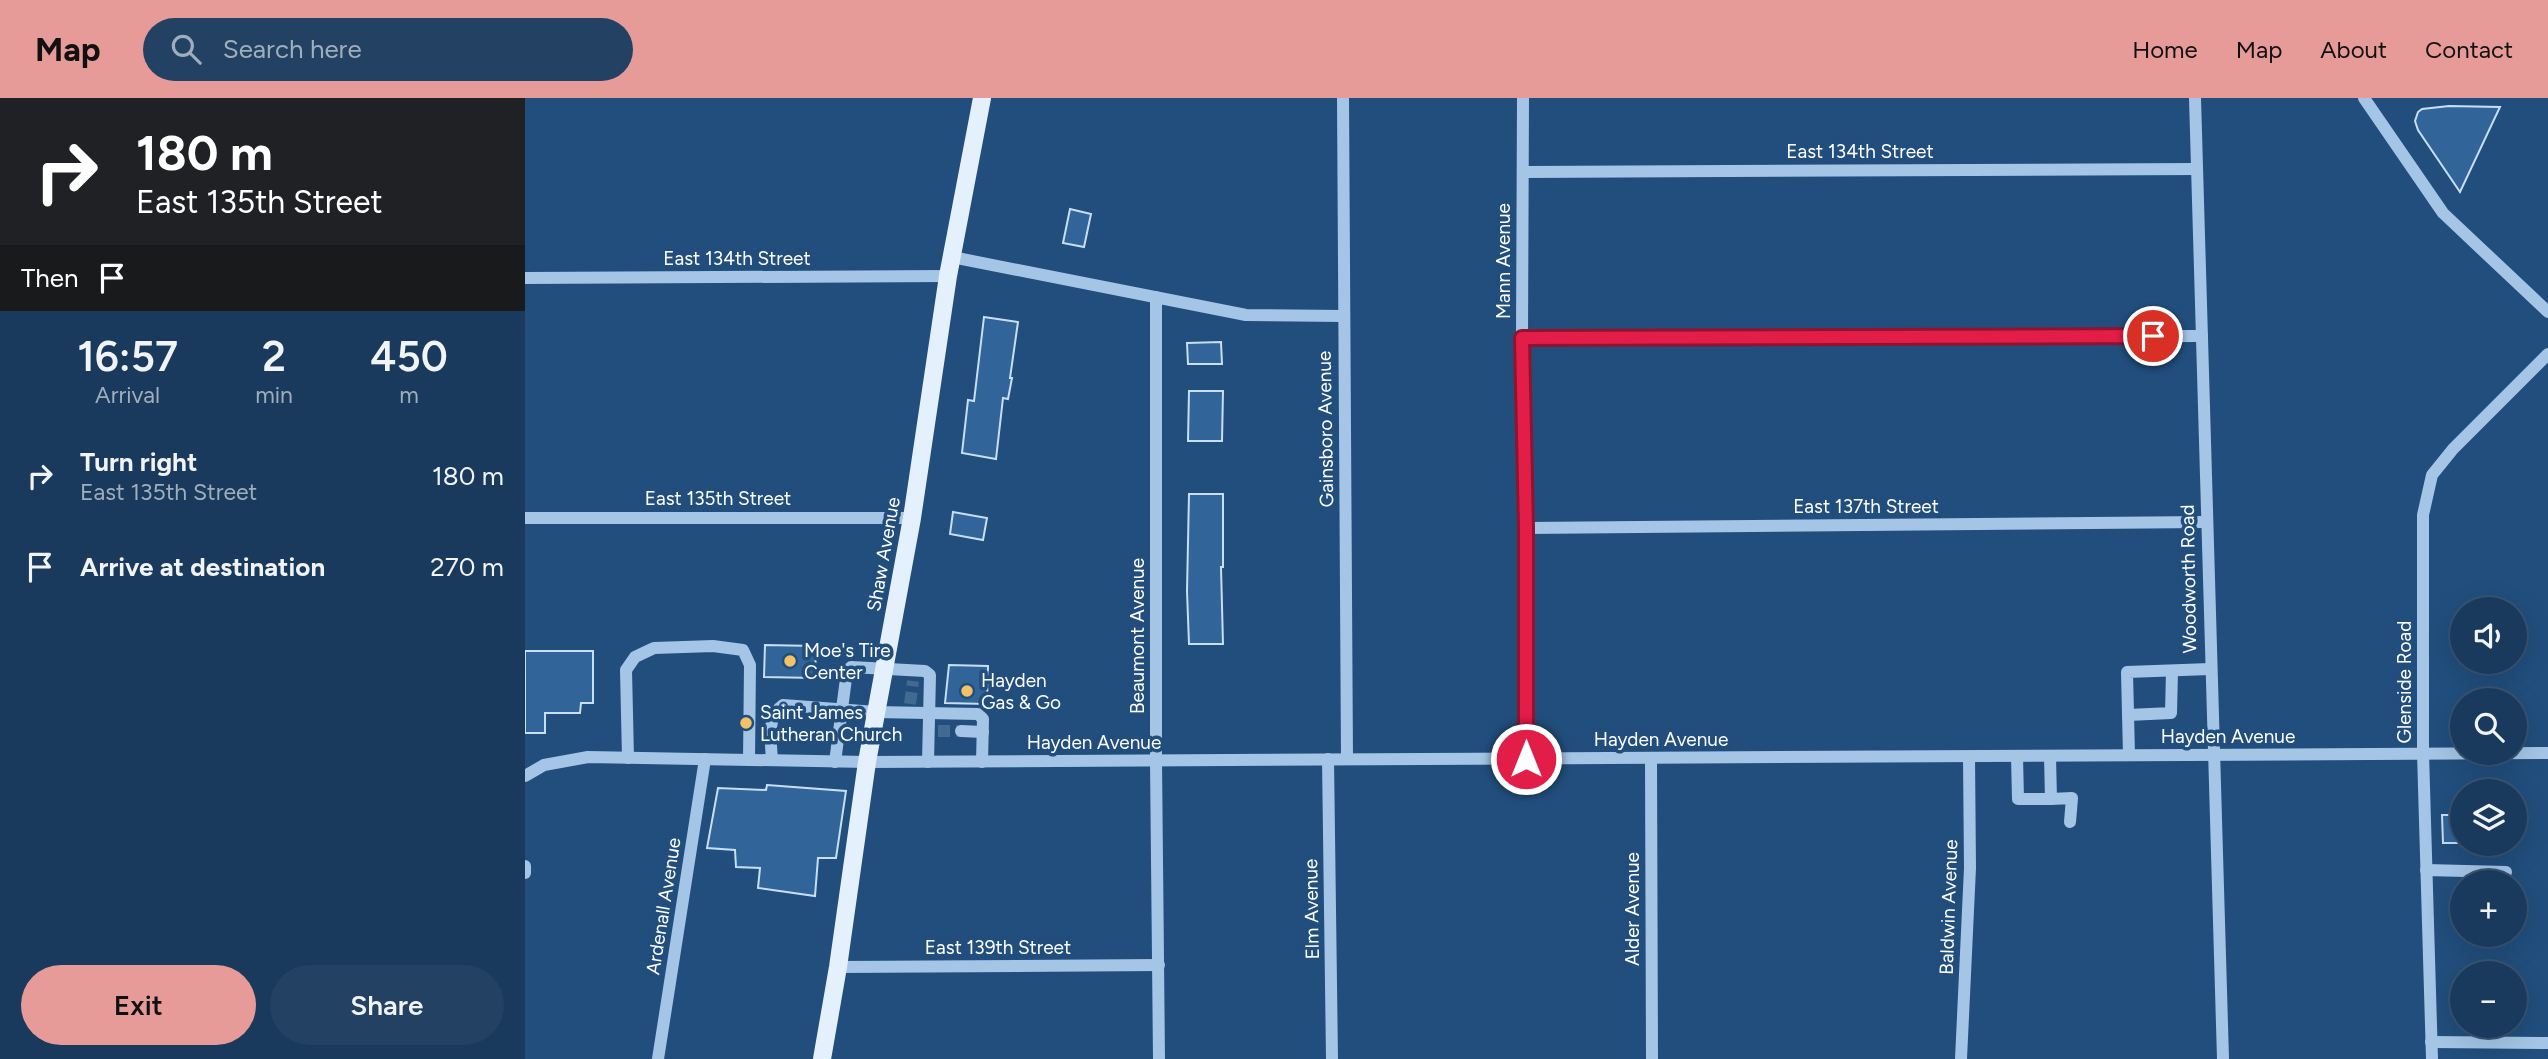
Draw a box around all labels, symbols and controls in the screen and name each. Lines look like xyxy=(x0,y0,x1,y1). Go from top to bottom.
search box xyxy=(143,18,633,81)
text: Map xyxy=(35,30,101,69)
icon: search xyxy=(167,30,205,68)
text: Search here xyxy=(223,33,362,65)
text: Home xyxy=(2132,35,2198,64)
text: Map xyxy=(2236,35,2282,64)
text: About xyxy=(2320,35,2387,64)
text: Contact xyxy=(2425,35,2513,64)
text: 180 m xyxy=(136,123,273,182)
icon: right xyxy=(21,126,112,217)
street label: East 134th Street xyxy=(1786,140,1934,163)
text: East 135th Street xyxy=(136,183,383,221)
street label: Mann Avenue xyxy=(1492,203,1515,319)
street label: East 134th Street xyxy=(663,247,811,270)
icon: arrive xyxy=(93,259,131,297)
text: Then xyxy=(21,262,79,294)
pin xyxy=(2123,306,2183,366)
icon: arrive xyxy=(2134,317,2172,355)
text: 16:57 xyxy=(77,331,178,382)
text: 2 xyxy=(262,331,286,382)
text: 450 xyxy=(370,331,448,382)
street label: Gainsboro Avenue xyxy=(1313,351,1338,507)
text: Arrival xyxy=(95,381,160,409)
text: min xyxy=(255,381,293,409)
text: m xyxy=(399,381,419,409)
text: Turn right xyxy=(80,446,197,478)
icon: right xyxy=(21,457,59,495)
text: 180 m xyxy=(432,460,504,492)
text: East 135th Street xyxy=(80,478,257,506)
street label: East 135th Street xyxy=(645,487,791,510)
street label: Shaw Avenue xyxy=(862,495,905,613)
street label: East 137th Street xyxy=(1793,495,1939,518)
street label: Woodworth Road xyxy=(2176,504,2201,654)
icon: arrive xyxy=(21,548,59,586)
text: Arrive at destination xyxy=(80,551,325,583)
text: 270 m xyxy=(430,551,504,583)
street label: Beaumont Avenue xyxy=(1126,558,1149,714)
map controls xyxy=(2450,597,2527,1038)
button: sound xyxy=(2450,597,2527,674)
street label: Glenside Road xyxy=(2393,621,2416,743)
place label: Moe's Tire Center xyxy=(804,639,891,684)
marker: Moe's Tire Center xyxy=(782,653,798,669)
place label: Hayden Gas & Go xyxy=(981,669,1061,714)
marker: Hayden Gas & Go xyxy=(959,683,975,699)
button: search xyxy=(2450,688,2527,765)
place label: Saint James Lutheran Church xyxy=(760,701,902,746)
marker: Saint James Lutheran Church xyxy=(738,715,754,731)
position arrow xyxy=(1489,722,1563,796)
street label: Hayden Avenue xyxy=(2161,725,2295,748)
street label: Hayden Avenue xyxy=(1594,728,1728,751)
street label: Hayden Avenue xyxy=(1027,731,1161,754)
button: layers xyxy=(2450,779,2527,856)
street label: Ardenall Avenue xyxy=(641,836,686,976)
street label: Baldwin Avenue xyxy=(1935,839,1962,975)
street label: Alder Avenue xyxy=(1621,852,1644,966)
street label: Elm Avenue xyxy=(1299,859,1324,959)
button: + xyxy=(2450,870,2527,947)
street label: East 139th Street xyxy=(925,936,1071,959)
button: − xyxy=(2450,961,2527,1038)
button: Exit xyxy=(21,965,256,1045)
button: Share xyxy=(270,965,504,1045)

